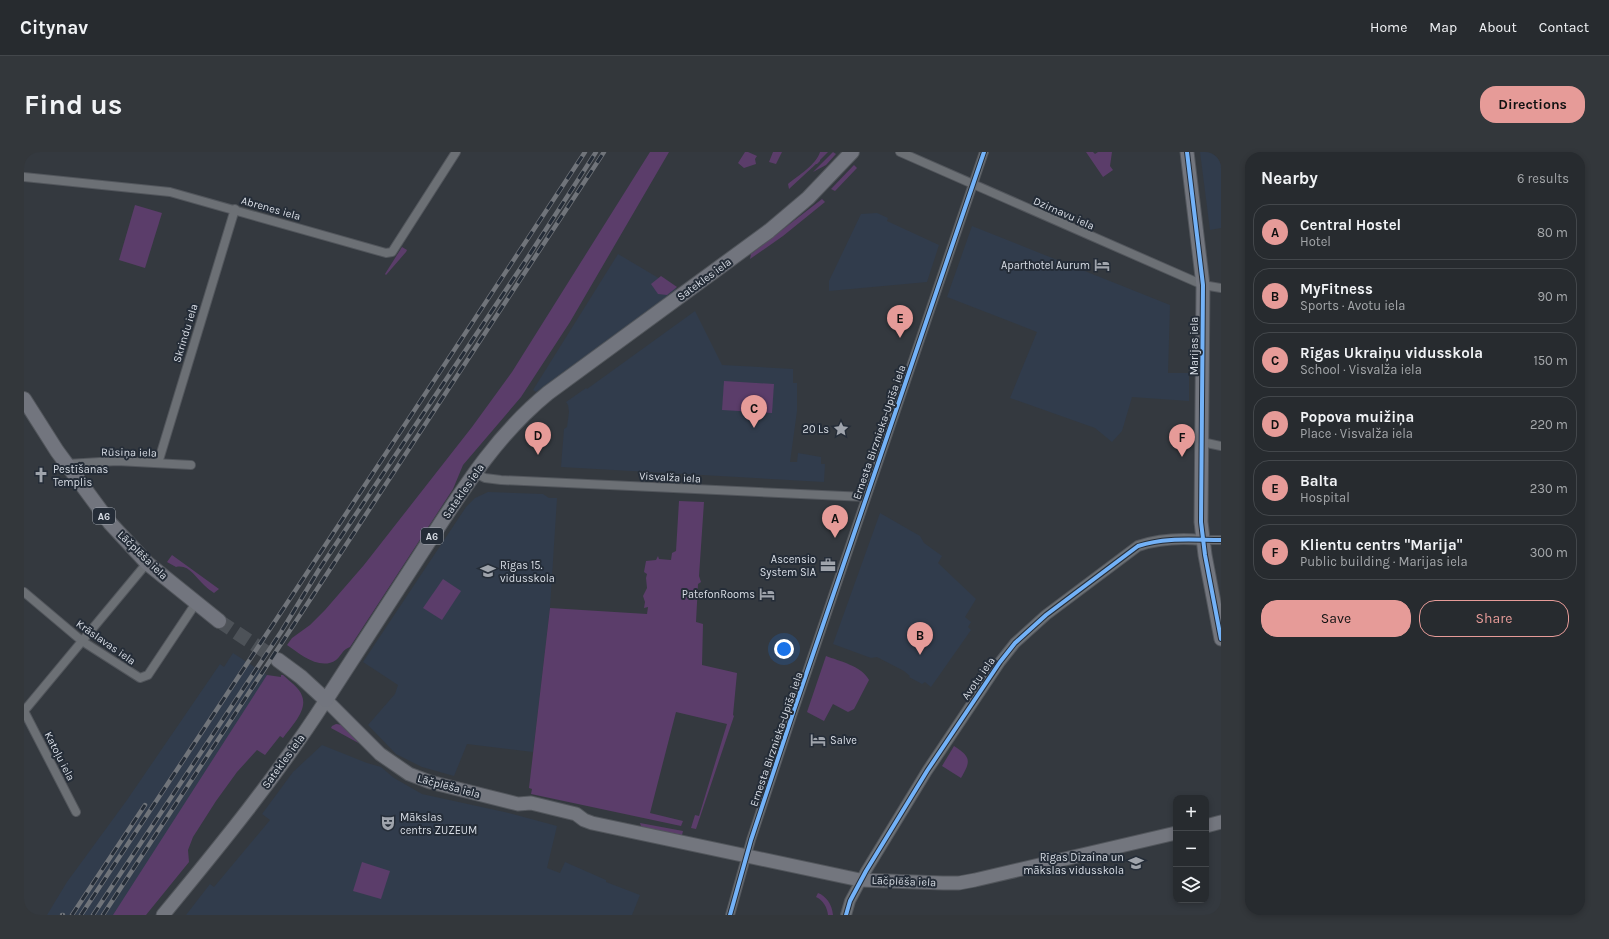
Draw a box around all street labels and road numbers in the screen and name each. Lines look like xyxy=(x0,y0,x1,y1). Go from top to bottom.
street label: Abrenes iela xyxy=(240,194,302,223)
street label: Dzirnavu iela xyxy=(1031,194,1096,233)
street label: Satekles iela xyxy=(675,255,734,303)
street label: Skrindu iela xyxy=(170,302,201,364)
street label: Marijas iela xyxy=(1188,317,1201,375)
street label: Ernesta Birznieka-Upīša iela xyxy=(850,363,909,501)
street label: Rūsiņa iela xyxy=(101,446,157,460)
street label: Satekles iela xyxy=(440,461,487,521)
street label: Visvalža iela xyxy=(639,469,701,486)
road number: A6 xyxy=(93,508,115,524)
street label: Lāčplēša iela xyxy=(115,528,170,582)
road number: A6 xyxy=(421,528,443,544)
street label: Krāslavas iela xyxy=(73,617,138,668)
street label: Avotu iela xyxy=(959,654,998,702)
street label: Ernesta Birznieka-Upīša iela xyxy=(747,670,806,808)
street label: Katoļu iela xyxy=(41,730,77,783)
street label: Satekles iela xyxy=(259,732,307,791)
street label: Lāčplēša iela xyxy=(416,772,482,801)
street label: Lāčplēša iela xyxy=(872,874,936,889)

